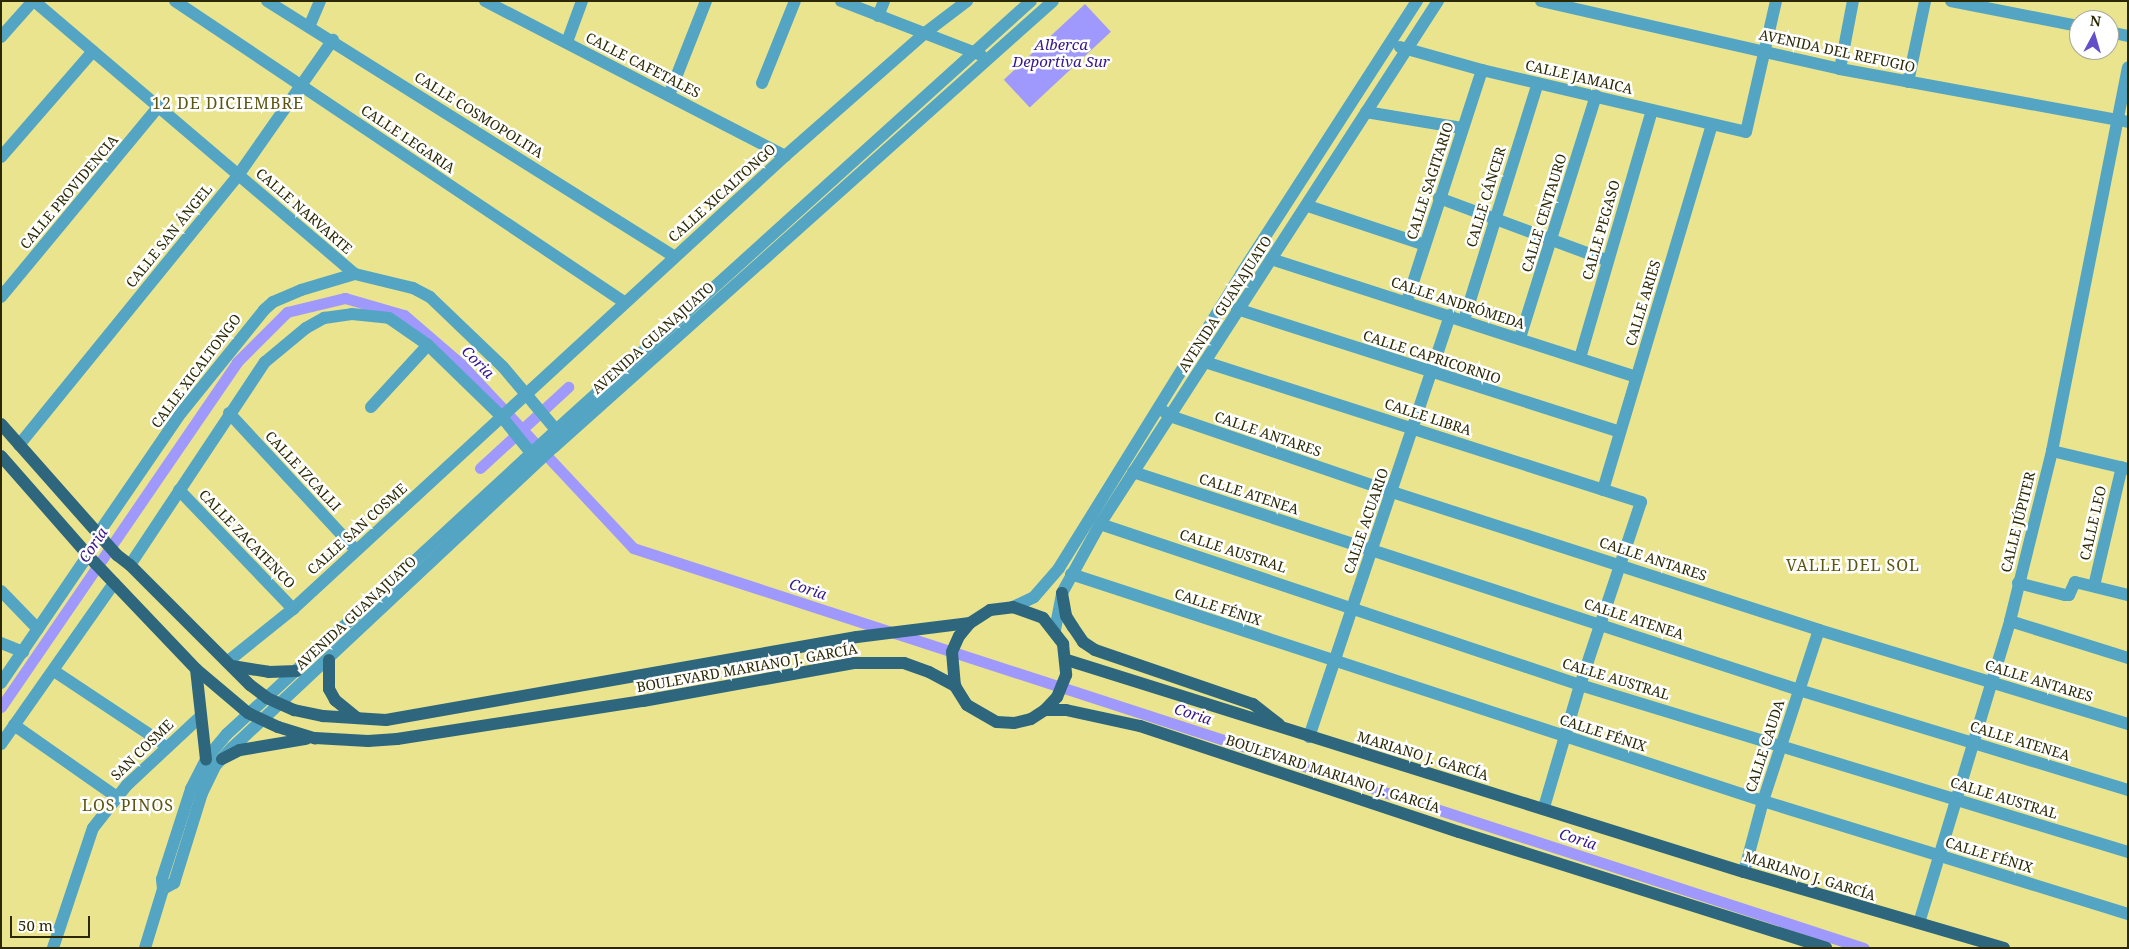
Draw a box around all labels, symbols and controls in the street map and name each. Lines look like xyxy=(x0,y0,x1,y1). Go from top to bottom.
north arrow xyxy=(2069,10,2119,60)
text: N xyxy=(2089,11,2102,31)
street label: AVENIDA DEL REFUGIO xyxy=(1757,26,1917,76)
street label: CALLE CAFETALES xyxy=(583,29,703,101)
water label: Alberca Deportiva Sur xyxy=(1012,35,1110,70)
street label: CALLE JAMAICA xyxy=(1524,56,1634,98)
street label: CALLE COSMOPOLITA xyxy=(411,68,547,162)
district label: 12 DE DICIEMBRE xyxy=(150,93,306,113)
street label: CALLE LEGARIA xyxy=(358,101,458,177)
street label: CALLE SAGITARIO xyxy=(1403,120,1457,242)
street label: CALLE PROVIDENCIA xyxy=(16,132,122,252)
street label: CALLE XICALTONGO xyxy=(665,140,779,246)
street label: CALLE CÁNCER xyxy=(1463,145,1509,249)
street label: CALLE CENTAURO xyxy=(1518,152,1570,274)
street label: CALLE NARVARTE xyxy=(252,165,356,257)
street label: CALLE PEGASO xyxy=(1579,178,1623,282)
street label: CALLE SAN ÁNGEL xyxy=(122,181,216,291)
street label: AVENIDA GUANAJUATO xyxy=(1175,233,1275,375)
street label: CALLE ARIES xyxy=(1622,258,1664,348)
street label: CALLE ANDRÓMEDA xyxy=(1389,273,1527,333)
street label: AVENIDA GUANAJUATO xyxy=(588,279,718,397)
street label: CALLE XICALTONGO xyxy=(148,311,244,431)
street label: CALLE CAPRICORNIO xyxy=(1361,327,1503,387)
water label: Coria xyxy=(458,342,498,382)
street label: CALLE LIBRA xyxy=(1382,395,1474,439)
street label: CALLE ANTARES xyxy=(1212,408,1324,460)
street label: CALLE IZCALLI xyxy=(262,428,344,514)
street label: CALLE ACUARIO xyxy=(1340,466,1392,576)
street label: CALLE ATENEA xyxy=(1197,470,1301,518)
street label: CALLE JÚPITER xyxy=(1997,470,2039,574)
street label: CALLE SAN COSME xyxy=(304,480,410,578)
street label: CALLE LEO xyxy=(2076,484,2110,562)
street label: CALLE ZACATENCO xyxy=(196,486,298,592)
water label: Coria xyxy=(75,524,111,566)
street label: CALLE AUSTRAL xyxy=(1177,526,1289,576)
street label: CALLE ANTARES xyxy=(1597,534,1709,584)
street label: AVENIDA GUANAJUATO xyxy=(292,553,420,673)
district label: VALLE DEL SOL xyxy=(1784,555,1922,575)
water label: Coria xyxy=(787,575,829,603)
street label: CALLE FÉNIX xyxy=(1172,585,1264,629)
street label: CALLE ATENEA xyxy=(1582,595,1686,643)
street label: BOULEVARD MARIANO J. GARCÍA xyxy=(635,640,859,696)
street label: CALLE AUSTRAL xyxy=(1560,655,1672,703)
street label: CALLE ANTARES xyxy=(1983,657,2095,705)
street label: CALLE CAUDA xyxy=(1742,698,1788,794)
water label: Coria xyxy=(1172,700,1214,728)
street label: CALLE FÉNIX xyxy=(1557,711,1649,755)
street label: SAN COSME xyxy=(107,716,177,784)
street label: CALLE ATENEA xyxy=(1968,718,2072,764)
street label: MARIANO J. GARCÍA xyxy=(1355,728,1491,784)
street label: BOULEVARD MARIANO J. GARCÍA xyxy=(1224,731,1442,817)
street label: CALLE AUSTRAL xyxy=(1948,774,2060,822)
district label: LOS PINOS xyxy=(81,795,175,815)
water label: Coria xyxy=(1557,825,1599,853)
street label: CALLE FÉNIX xyxy=(1943,834,2035,876)
street label: MARIANO J. GARCÍA xyxy=(1742,848,1878,904)
scale bar xyxy=(12,906,92,938)
text: 50 m xyxy=(18,915,53,935)

